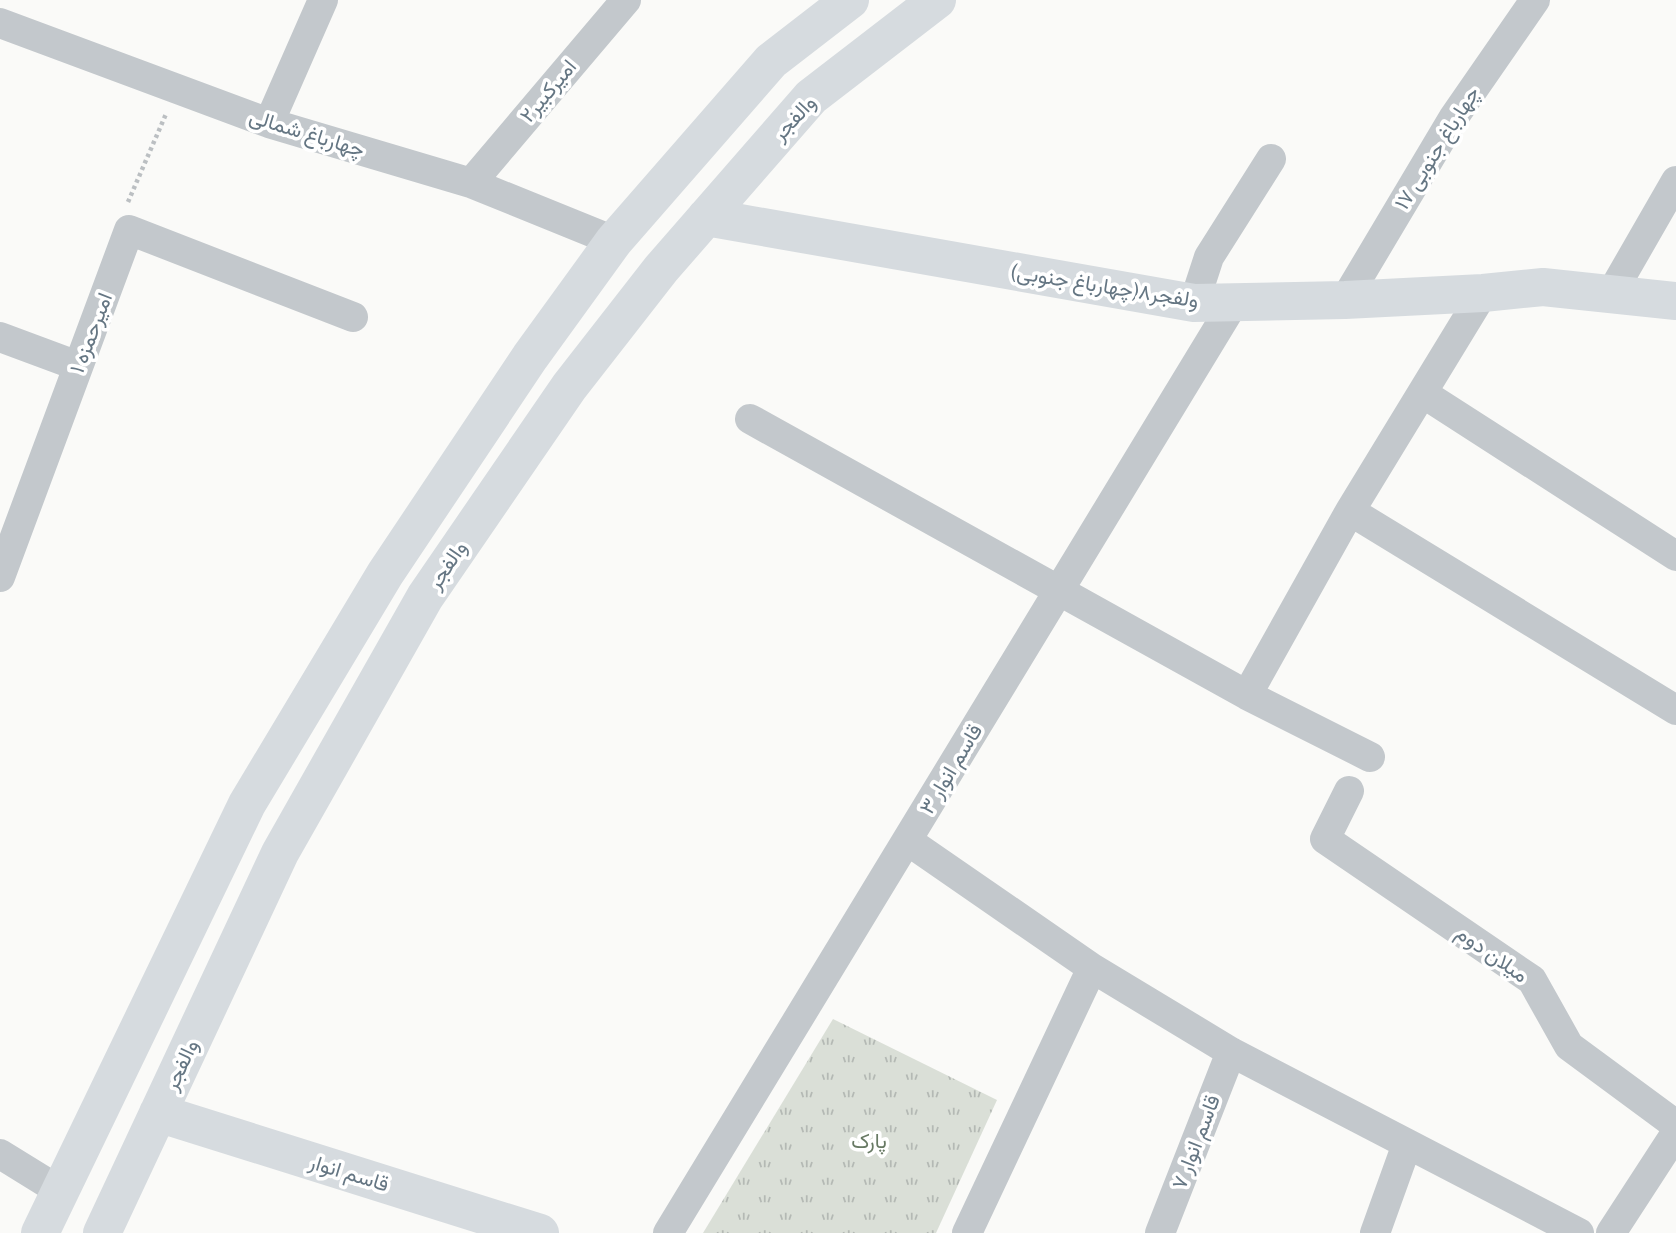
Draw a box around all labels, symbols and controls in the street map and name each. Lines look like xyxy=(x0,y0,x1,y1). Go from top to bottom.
street label: امیرکبیر۲ xyxy=(513,53,583,129)
street label: چهارباغ جنوبی ۱۷ xyxy=(1387,80,1486,215)
street label: والفجر xyxy=(764,88,822,148)
street label: چهارباغ شمالی xyxy=(246,101,368,164)
street label: ولفجر۸(چهارباغ جنوبی) xyxy=(1009,256,1201,315)
street label: امیرحمزه ۱ xyxy=(62,288,119,377)
street label: والفجر xyxy=(419,535,473,596)
street label: قاسم انوار ۳ xyxy=(912,718,989,819)
street label: میلان دوم xyxy=(1450,918,1534,989)
street label: والفجر xyxy=(156,1035,205,1096)
street label: قاسم انوار ۷ xyxy=(1164,1090,1227,1193)
park label: پارک xyxy=(851,1126,887,1155)
street label: قاسم انوار xyxy=(305,1146,393,1198)

